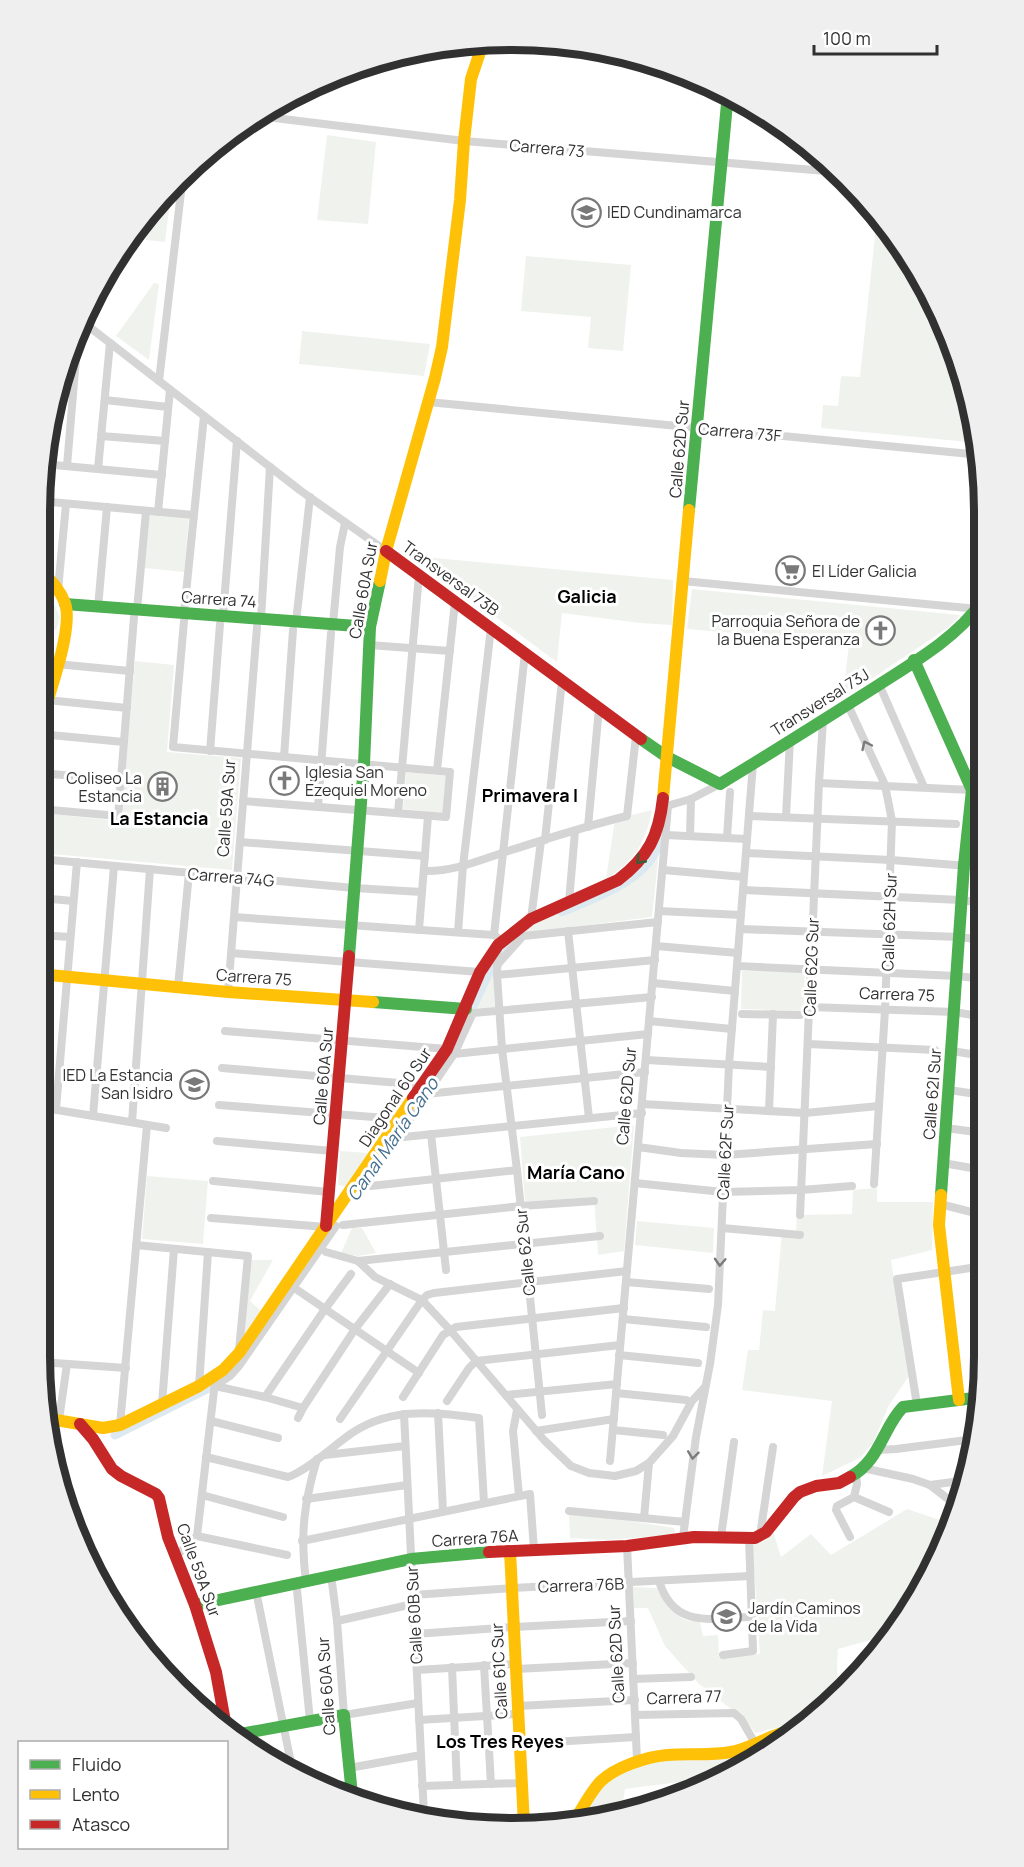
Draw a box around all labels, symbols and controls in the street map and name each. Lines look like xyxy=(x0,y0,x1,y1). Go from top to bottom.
scale bar xyxy=(814,18,937,56)
text: 100 m xyxy=(823,26,871,50)
street label: Carrera 73 xyxy=(508,134,586,162)
school or university icon: IED Cundinamarca xyxy=(570,196,602,228)
place label: IED Cundinamarca xyxy=(607,201,742,223)
street label: Calle 62D Sur xyxy=(664,399,694,499)
street label: Carrera 73F xyxy=(697,417,783,447)
street label: Transversal 73B xyxy=(398,536,504,621)
street label: Calle 60A Sur xyxy=(344,539,382,640)
supermarket icon: El Líder Galicia xyxy=(775,555,807,587)
place label: El Líder Galicia xyxy=(812,560,917,582)
district label: Galicia xyxy=(557,584,617,608)
street label: Carrera 74 xyxy=(181,585,257,613)
place label: Parroquia Señora de la Buena Esperanza xyxy=(712,610,860,650)
church icon: Parroquia Señora de la Buena Esperanza xyxy=(865,614,897,646)
street label: Transversal 73J xyxy=(767,663,873,741)
one-way arrow xyxy=(862,740,874,751)
street label: Calle 59A Sur xyxy=(212,758,240,858)
place label: Iglesia San Ezequiel Moreno xyxy=(305,761,427,801)
church icon: Iglesia San Ezequiel Moreno xyxy=(268,765,300,797)
place label: Coliseo La Estancia xyxy=(66,767,142,807)
building icon: Coliseo La Estancia xyxy=(147,771,179,803)
district label: Primavera I xyxy=(482,783,578,807)
district label: La Estancia xyxy=(110,806,208,830)
one-way arrow xyxy=(636,853,647,864)
street label: Carrera 74G xyxy=(187,862,275,892)
street label: Calle 62H Sur xyxy=(876,872,902,972)
street label: Calle 62G Sur xyxy=(798,917,824,1017)
street label: Carrera 75 xyxy=(215,963,293,991)
street label: Carrera 75 xyxy=(859,982,935,1006)
street label: Calle 60A Sur xyxy=(308,1026,338,1126)
street label: Diagonal 60 Sur xyxy=(354,1043,437,1151)
street label: Calle 62D Sur xyxy=(611,1046,641,1146)
street label: Calle 62I Sur xyxy=(918,1047,946,1140)
place label: IED La Estancia San Isidro xyxy=(62,1064,173,1104)
school or university icon: IED La Estancia San Isidro xyxy=(178,1068,210,1100)
water label: Canal María Cano xyxy=(341,1072,444,1205)
street label: Calle 62F Sur xyxy=(712,1103,739,1200)
district label: María Cano xyxy=(527,1160,625,1184)
street label: Calle 62 Sur xyxy=(509,1207,541,1297)
one-way arrow xyxy=(714,1258,727,1267)
one-way arrow xyxy=(688,1450,700,1460)
street label: Calle 59A Sur xyxy=(172,1520,226,1620)
street label: Carrera 76A xyxy=(431,1524,519,1552)
street label: Calle 60B Sur xyxy=(400,1565,428,1665)
street label: Carrera 76B xyxy=(537,1572,625,1598)
place label: Jardín Caminos de la Vida xyxy=(748,1597,861,1637)
school or university icon: Jardín Caminos de la Vida xyxy=(711,1601,743,1633)
street label: Calle 62D Sur xyxy=(602,1604,630,1704)
street label: Calle 61C Sur xyxy=(485,1622,512,1720)
street label: Calle 60A Sur xyxy=(312,1636,340,1736)
street label: Carrera 77 xyxy=(646,1685,722,1709)
district label: Los Tres Reyes xyxy=(436,1729,564,1753)
legend xyxy=(18,1741,228,1849)
text: Fluido xyxy=(72,1752,121,1776)
text: Lento xyxy=(72,1782,120,1806)
text: Atasco xyxy=(72,1812,130,1836)

